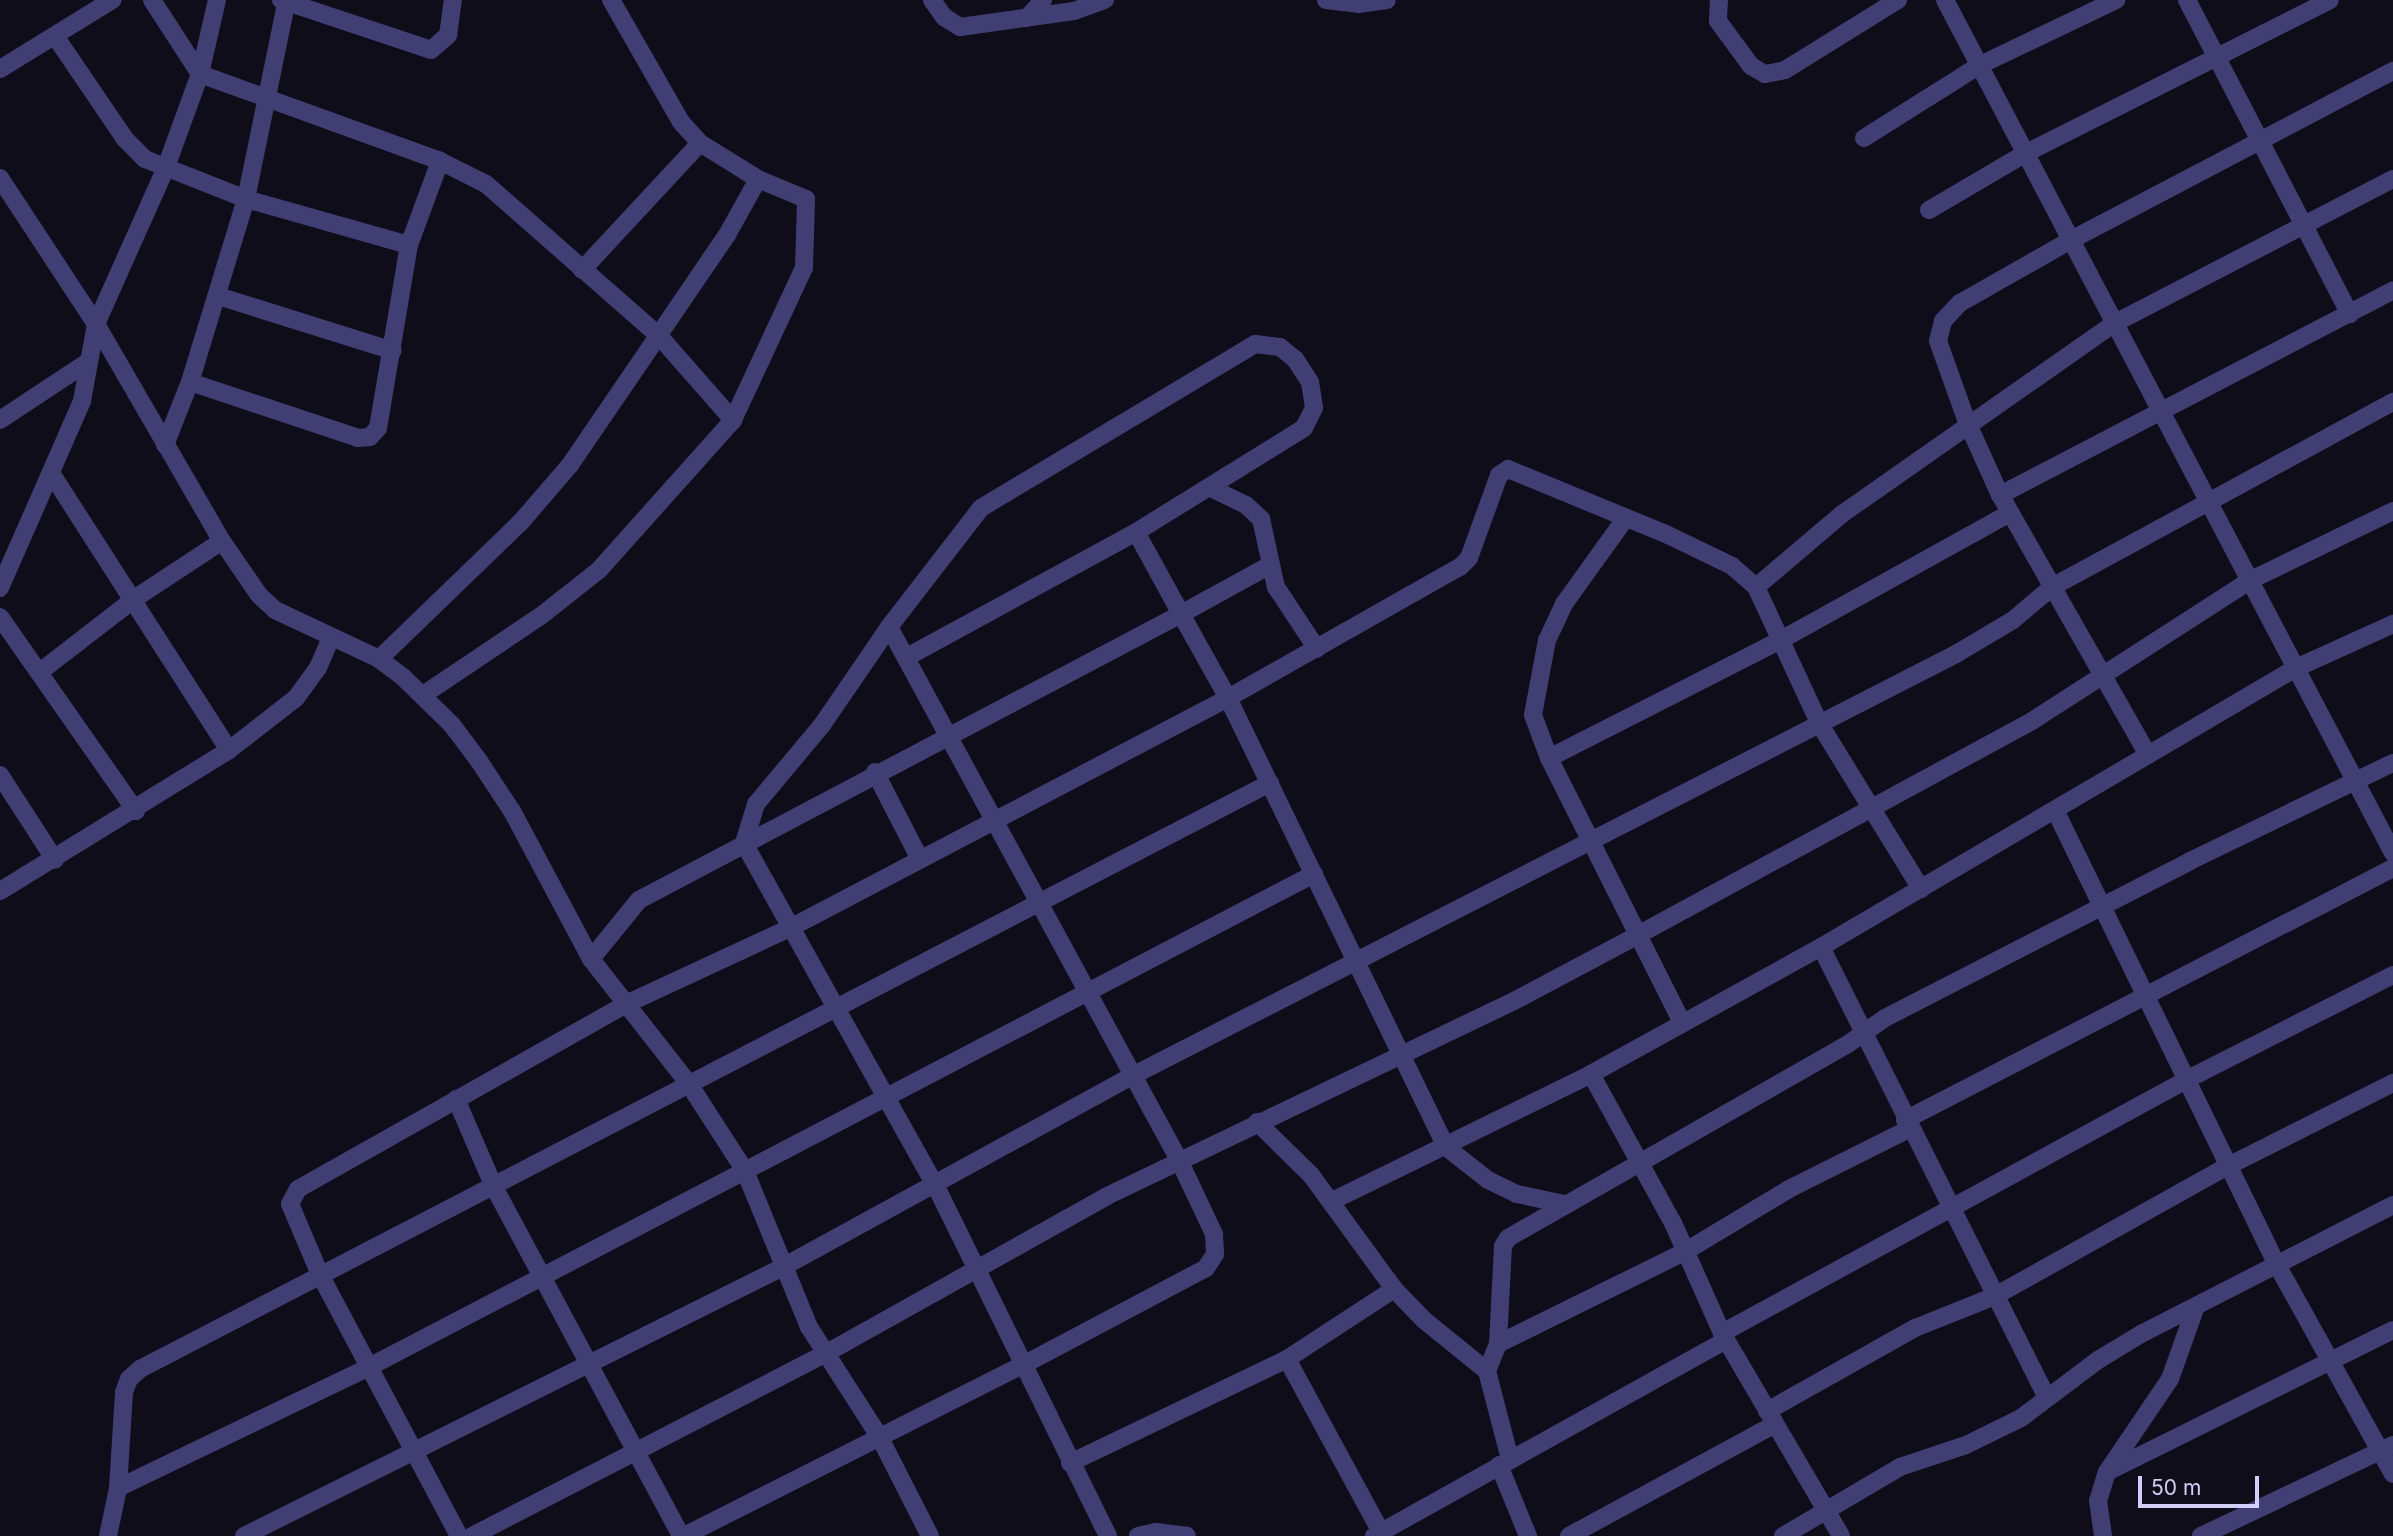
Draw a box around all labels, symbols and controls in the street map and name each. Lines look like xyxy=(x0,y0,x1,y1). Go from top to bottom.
scale bar xyxy=(2141,1462,2262,1506)
text: 50 m xyxy=(2151,1475,2201,1500)

